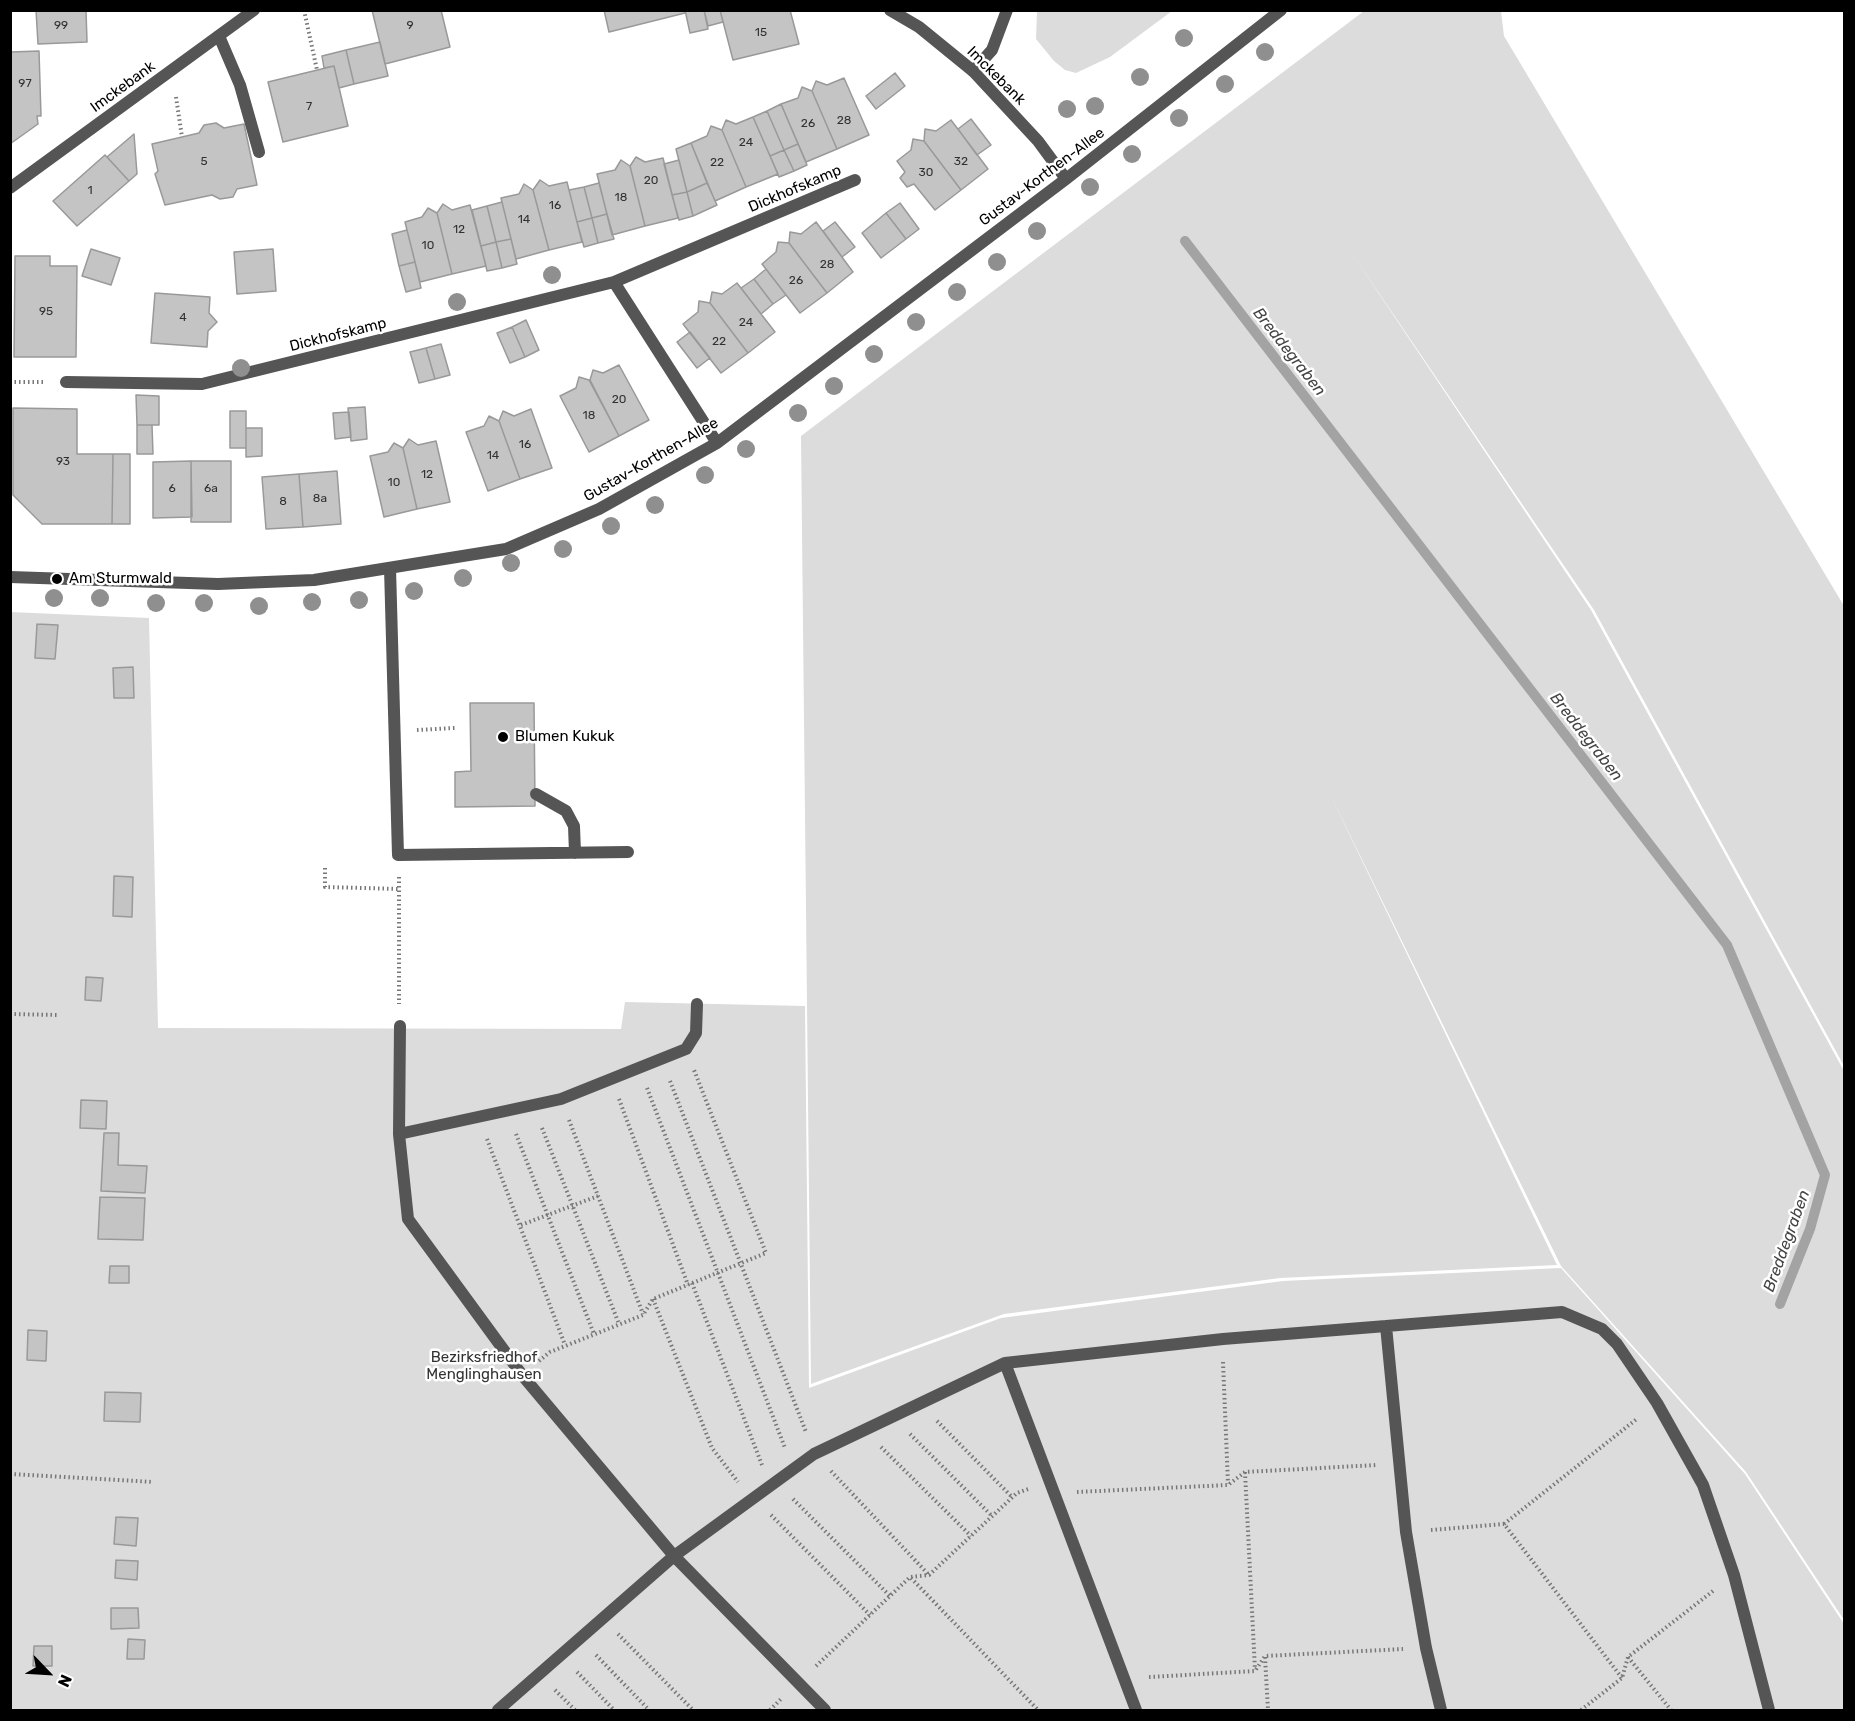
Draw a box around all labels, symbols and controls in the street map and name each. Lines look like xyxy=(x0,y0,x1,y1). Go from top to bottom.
house number: 99 xyxy=(54,19,68,33)
house number: 9 xyxy=(406,19,414,33)
house number: 15 xyxy=(755,26,767,40)
street label: Imckebank xyxy=(963,43,1029,109)
street label: Imckebank xyxy=(87,58,159,116)
house number: 97 xyxy=(18,77,32,91)
house number: 7 xyxy=(306,100,312,114)
house number: 28 xyxy=(837,114,851,128)
house number: 26 xyxy=(801,117,815,131)
street label: Gustav-Korthen-Allee xyxy=(976,124,1108,230)
house number: 24 xyxy=(739,136,753,150)
house number: 5 xyxy=(200,155,208,169)
house number: 32 xyxy=(954,155,968,169)
house number: 22 xyxy=(710,156,724,170)
street label: Dickhofskamp xyxy=(746,161,844,217)
house number: 30 xyxy=(919,166,933,180)
house number: 20 xyxy=(644,174,658,188)
house number: 1 xyxy=(87,184,93,198)
house number: 18 xyxy=(615,191,627,205)
house number: 16 xyxy=(549,199,561,213)
house number: 14 xyxy=(518,213,530,227)
house number: 12 xyxy=(453,223,465,237)
house number: 10 xyxy=(422,239,434,253)
house number: 28 xyxy=(820,258,834,272)
house number: 26 xyxy=(789,274,803,288)
water label: Breddegraben xyxy=(1249,304,1329,400)
house number: 95 xyxy=(39,305,53,319)
house number: 4 xyxy=(179,311,187,325)
street label: Dickhofskamp xyxy=(288,314,388,356)
house number: 24 xyxy=(739,316,753,330)
house number: 22 xyxy=(712,335,726,349)
house number: 20 xyxy=(612,393,626,407)
house number: 18 xyxy=(583,409,595,423)
street label: Gustav-Korthen-Allee xyxy=(580,414,722,506)
house number: 16 xyxy=(519,438,531,452)
house number: 14 xyxy=(487,449,499,463)
house number: 93 xyxy=(56,455,70,469)
house number: 12 xyxy=(421,468,433,482)
house number: 10 xyxy=(388,476,400,490)
house number: 6 xyxy=(168,482,176,496)
house number: 6a xyxy=(204,482,218,496)
house number: 8a xyxy=(313,492,327,506)
house number: 8 xyxy=(279,495,287,509)
place label: Am Sturmwald xyxy=(69,570,172,588)
marker: Am Sturmwald xyxy=(50,572,64,586)
water label: Breddegraben xyxy=(1546,689,1626,785)
place label: Blumen Kukuk xyxy=(515,728,614,746)
marker: Blumen Kukuk xyxy=(496,730,510,744)
water label: Breddegraben xyxy=(1760,1188,1814,1294)
park label: Bezirksfriedhof Menglinghausen xyxy=(426,1349,542,1384)
north arrow xyxy=(18,1643,78,1703)
text: N xyxy=(54,1672,76,1690)

